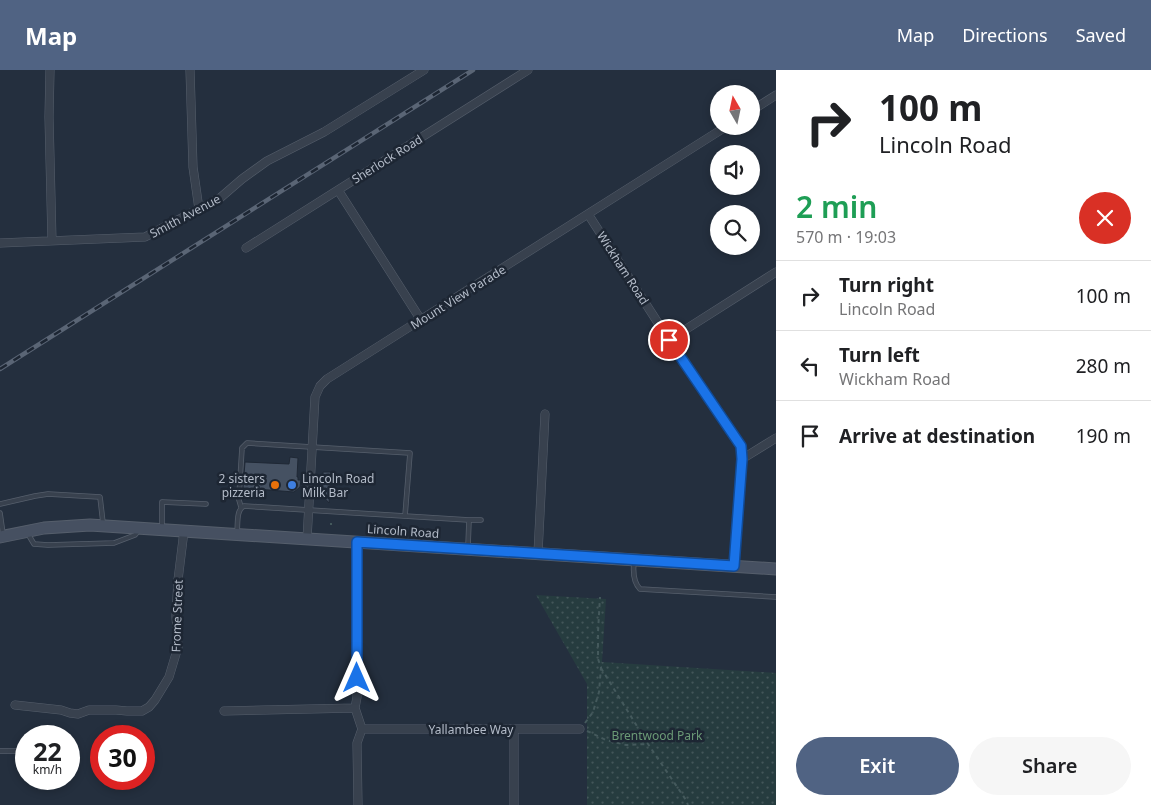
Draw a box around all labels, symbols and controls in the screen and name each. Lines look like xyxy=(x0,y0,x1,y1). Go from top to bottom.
text: Map xyxy=(25,19,77,52)
text: Map xyxy=(897,23,934,47)
text: Directions xyxy=(962,23,1048,47)
text: Saved xyxy=(1076,23,1126,47)
text: 100 m xyxy=(879,84,982,131)
north arrow xyxy=(710,85,760,135)
map controls xyxy=(710,85,760,255)
icon: right xyxy=(796,90,861,155)
text: Lincoln Road xyxy=(879,129,1012,159)
street label: Sherlock Road xyxy=(348,131,426,187)
button: sound xyxy=(710,145,760,195)
text: 2 min xyxy=(796,186,877,227)
street label: Smith Avenue xyxy=(147,190,224,242)
button: close xyxy=(1079,192,1131,244)
button: search xyxy=(710,205,760,255)
text: 570 m · 19:03 xyxy=(796,226,896,248)
street label: Wickham Road xyxy=(593,228,653,308)
street label: Mount View Parade xyxy=(407,261,509,333)
text: Turn right xyxy=(839,272,934,298)
icon: right xyxy=(796,282,824,310)
text: 100 m xyxy=(1076,283,1131,309)
text: Lincoln Road xyxy=(839,298,935,320)
pin xyxy=(648,319,690,361)
icon: arrive xyxy=(655,326,683,354)
text: Turn left xyxy=(839,342,920,368)
icon: left xyxy=(796,352,824,380)
text: 280 m xyxy=(1076,353,1131,379)
text: Wickham Road xyxy=(839,368,951,390)
icon: arrive xyxy=(796,422,824,450)
text: Arrive at destination xyxy=(839,423,1035,449)
text: 190 m xyxy=(1076,423,1131,449)
place label: 2 sisters pizzeria xyxy=(219,470,265,501)
place label: Lincoln Road Milk Bar xyxy=(302,470,374,501)
marker: 2 sisters pizzeria xyxy=(269,479,281,491)
marker: Lincoln Road Milk Bar xyxy=(286,479,298,491)
street label: Lincoln Road xyxy=(366,520,440,542)
street label: Frome Street xyxy=(167,579,187,653)
position arrow xyxy=(330,651,382,703)
street label: Yallambee Way xyxy=(429,721,514,738)
speed limit sign: 30 xyxy=(90,725,155,790)
park label: Brentwood Park xyxy=(612,727,703,744)
text: 22 xyxy=(33,734,62,768)
button: Exit xyxy=(796,737,959,795)
button: Share xyxy=(969,737,1131,795)
text: km/h xyxy=(33,761,62,778)

